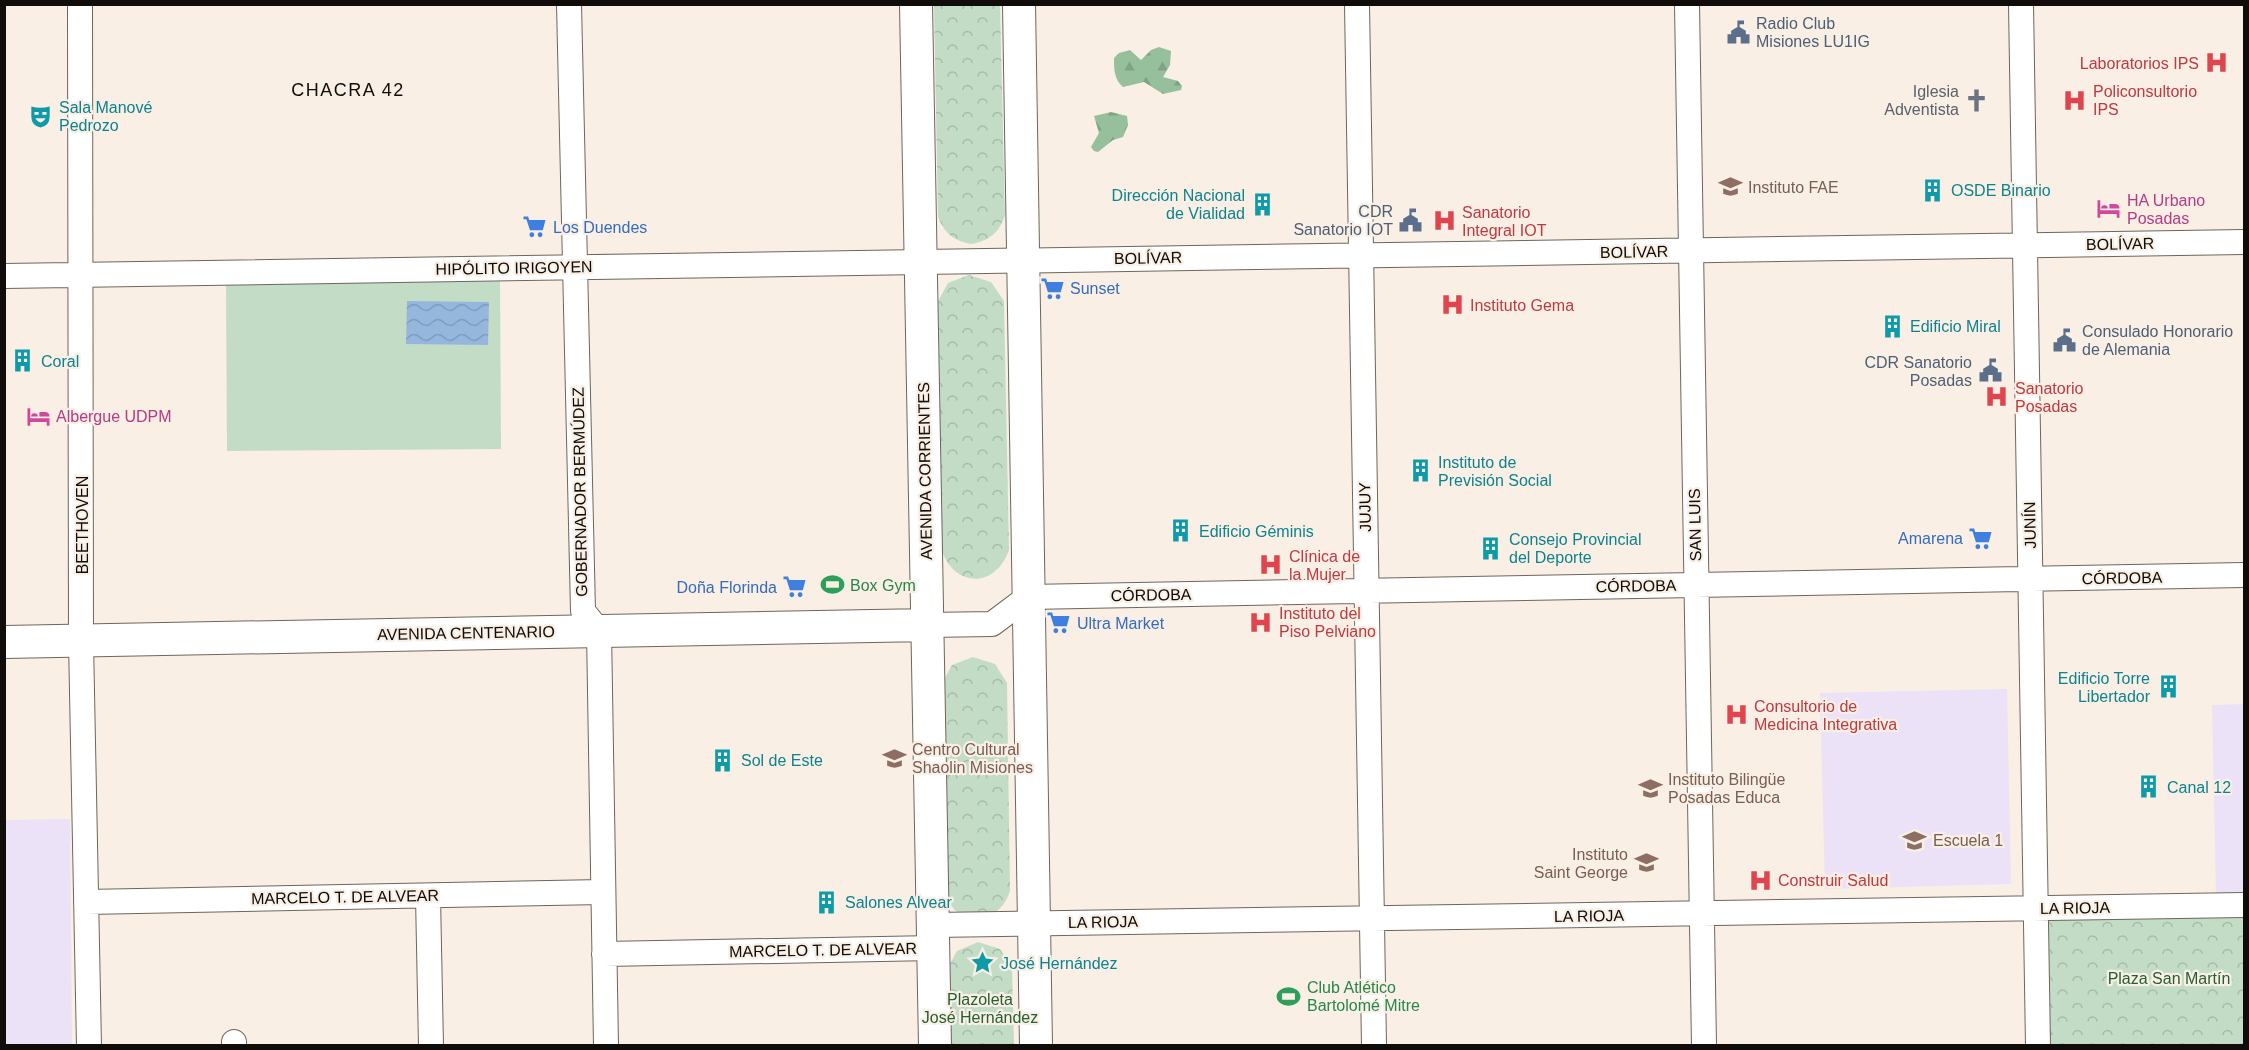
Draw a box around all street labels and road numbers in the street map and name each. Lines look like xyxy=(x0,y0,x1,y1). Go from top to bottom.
street label: BOLÍVAR xyxy=(2086,234,2154,253)
street label: BOLÍVAR xyxy=(1600,242,1668,261)
street label: BOLÍVAR xyxy=(1114,248,1182,267)
street label: HIPÓLITO IRIGOYEN xyxy=(435,257,593,278)
street label: AVENIDA CORRIENTES xyxy=(915,382,935,560)
street label: GOBERNADOR BERMÚDEZ xyxy=(569,387,590,597)
street label: BEETHOVEN xyxy=(74,476,91,574)
street label: JUJUY xyxy=(1356,482,1374,532)
street label: SAN LUIS xyxy=(1686,488,1704,562)
street label: JUNÍN xyxy=(2020,501,2039,549)
street label: CÓRDOBA xyxy=(2081,568,2163,587)
street label: CÓRDOBA xyxy=(1595,576,1677,595)
street label: CÓRDOBA xyxy=(1110,585,1192,604)
street label: AVENIDA CENTENARIO xyxy=(377,623,555,643)
street label: MARCELO T. DE ALVEAR xyxy=(251,887,439,907)
street label: LA RIOJA xyxy=(2040,899,2111,917)
street label: LA RIOJA xyxy=(1554,907,1625,925)
street label: LA RIOJA xyxy=(1068,913,1139,931)
street label: MARCELO T. DE ALVEAR xyxy=(729,940,917,960)

